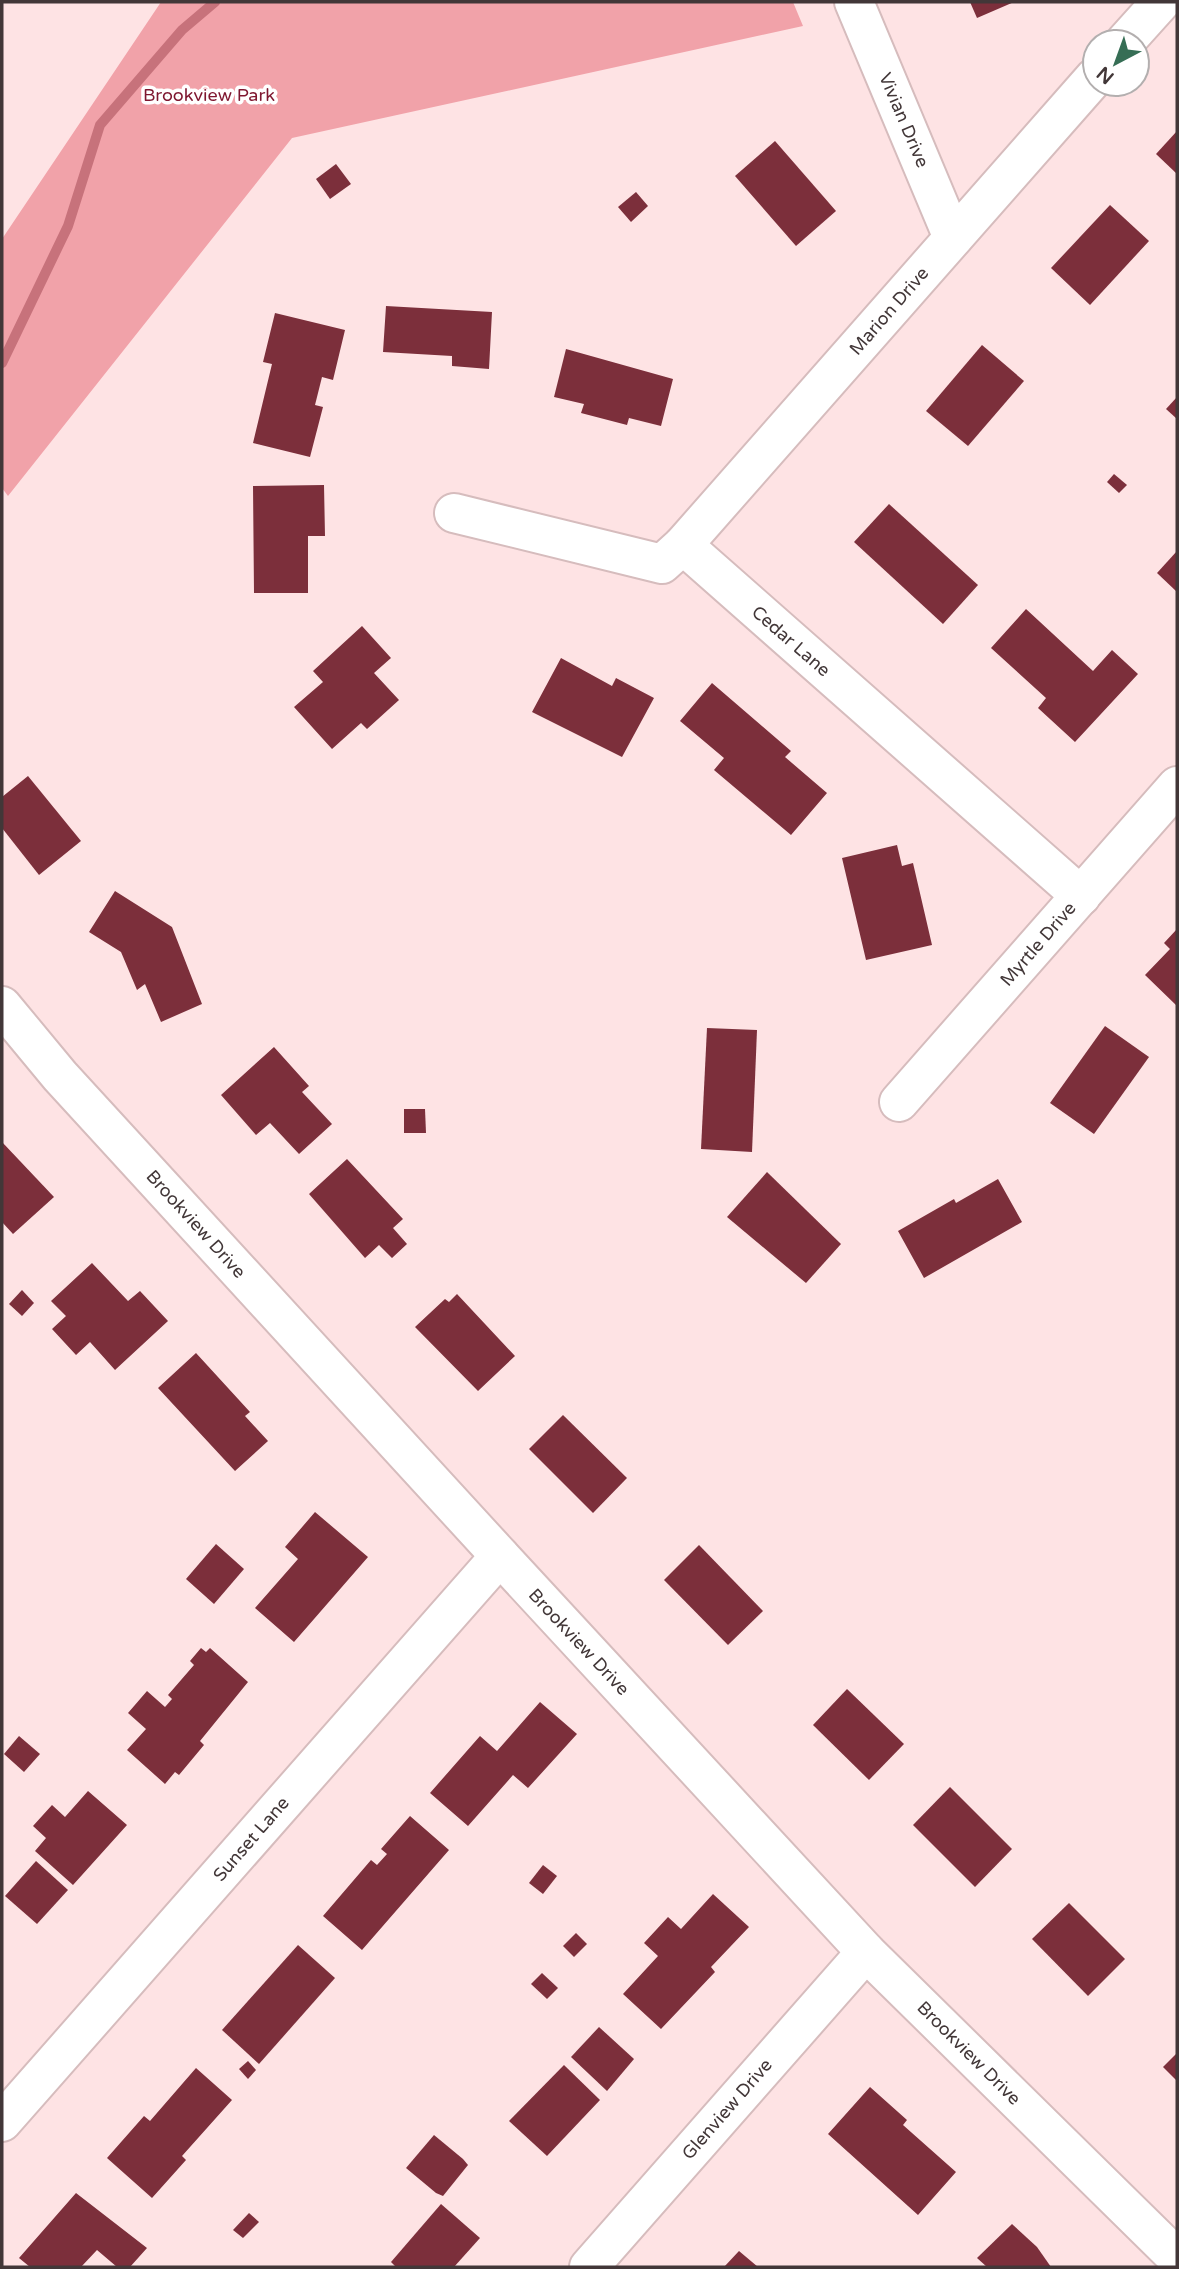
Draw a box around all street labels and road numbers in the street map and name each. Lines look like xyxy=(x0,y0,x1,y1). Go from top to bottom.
street label: Vivian Drive xyxy=(874,69,934,171)
street label: Marion Drive xyxy=(845,262,933,360)
street label: Cedar Lane xyxy=(747,601,835,681)
street label: Myrtle Drive xyxy=(995,897,1081,991)
street label: Brookview Drive xyxy=(142,1165,250,1283)
street label: Brookview Drive xyxy=(524,1584,634,1700)
street label: Sunset Lane xyxy=(208,1792,294,1886)
street label: Brookview Drive xyxy=(912,1996,1026,2110)
street label: Glenview Drive xyxy=(677,2054,777,2164)

